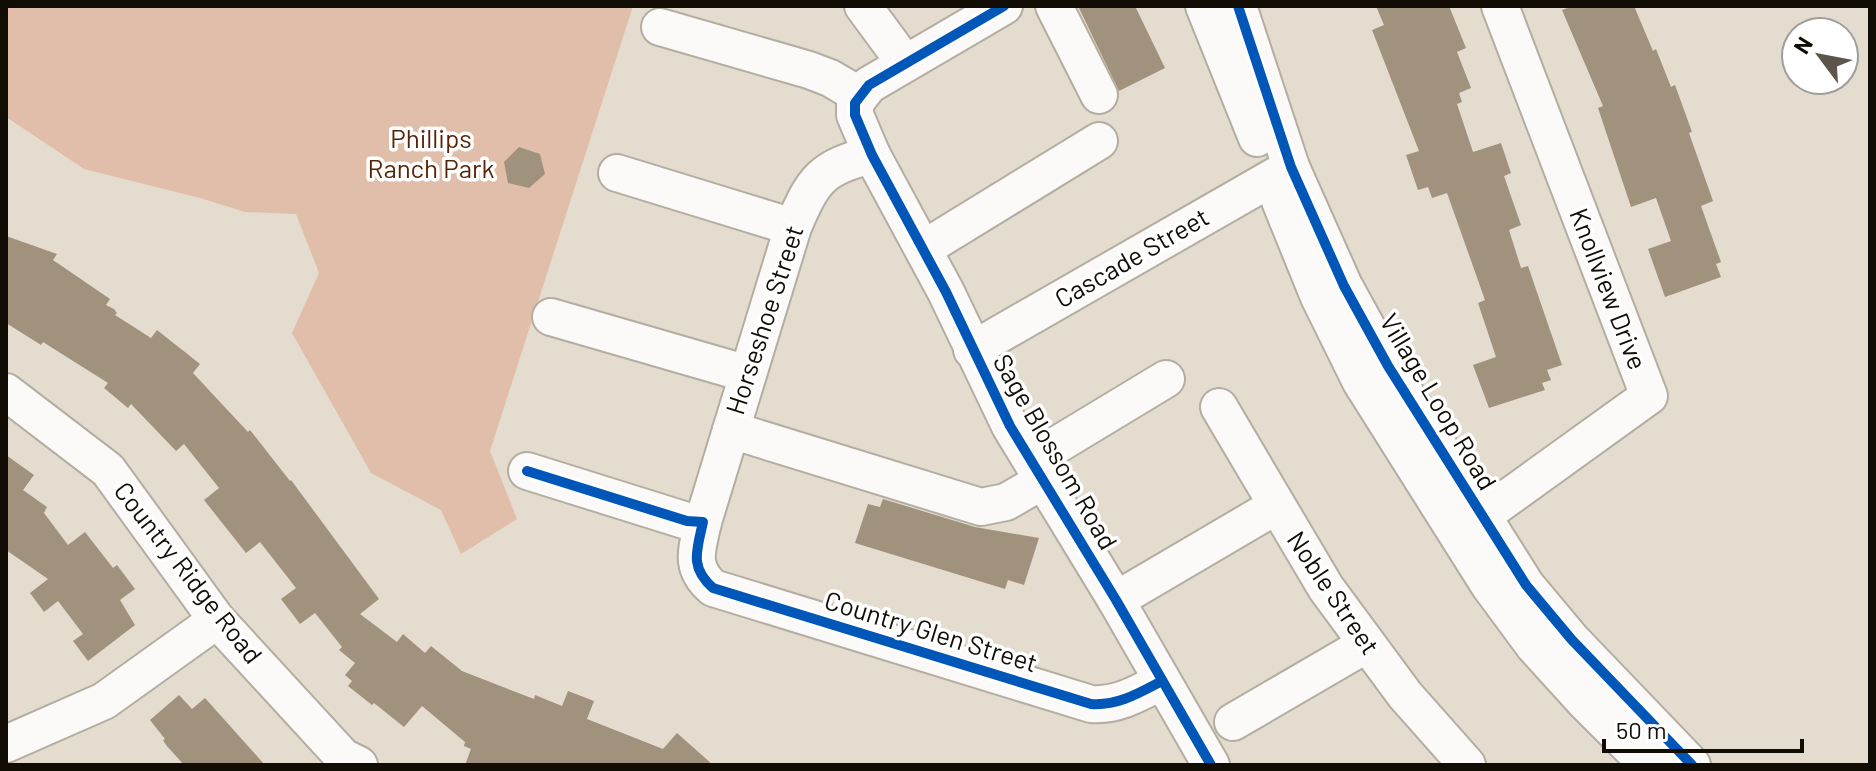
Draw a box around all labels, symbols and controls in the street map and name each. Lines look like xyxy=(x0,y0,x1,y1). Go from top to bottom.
north arrow xyxy=(1780,16,1860,96)
text: N xyxy=(1787,32,1817,58)
park label: Phillips Ranch Park xyxy=(368,122,494,183)
street label: Cascade Street xyxy=(1049,200,1214,313)
street label: Knollview Drive xyxy=(1564,203,1654,373)
street label: Horseshoe Street xyxy=(718,221,809,418)
street label: Village Loop Road xyxy=(1374,307,1504,495)
street label: Sage Blossom Road xyxy=(988,348,1125,555)
street label: Country Ridge Road xyxy=(109,475,270,669)
street label: Noble Street xyxy=(1282,525,1387,660)
street label: Country Glen Street xyxy=(821,583,1042,678)
scale bar xyxy=(1604,703,1802,753)
text: 50 m xyxy=(1616,715,1667,744)

